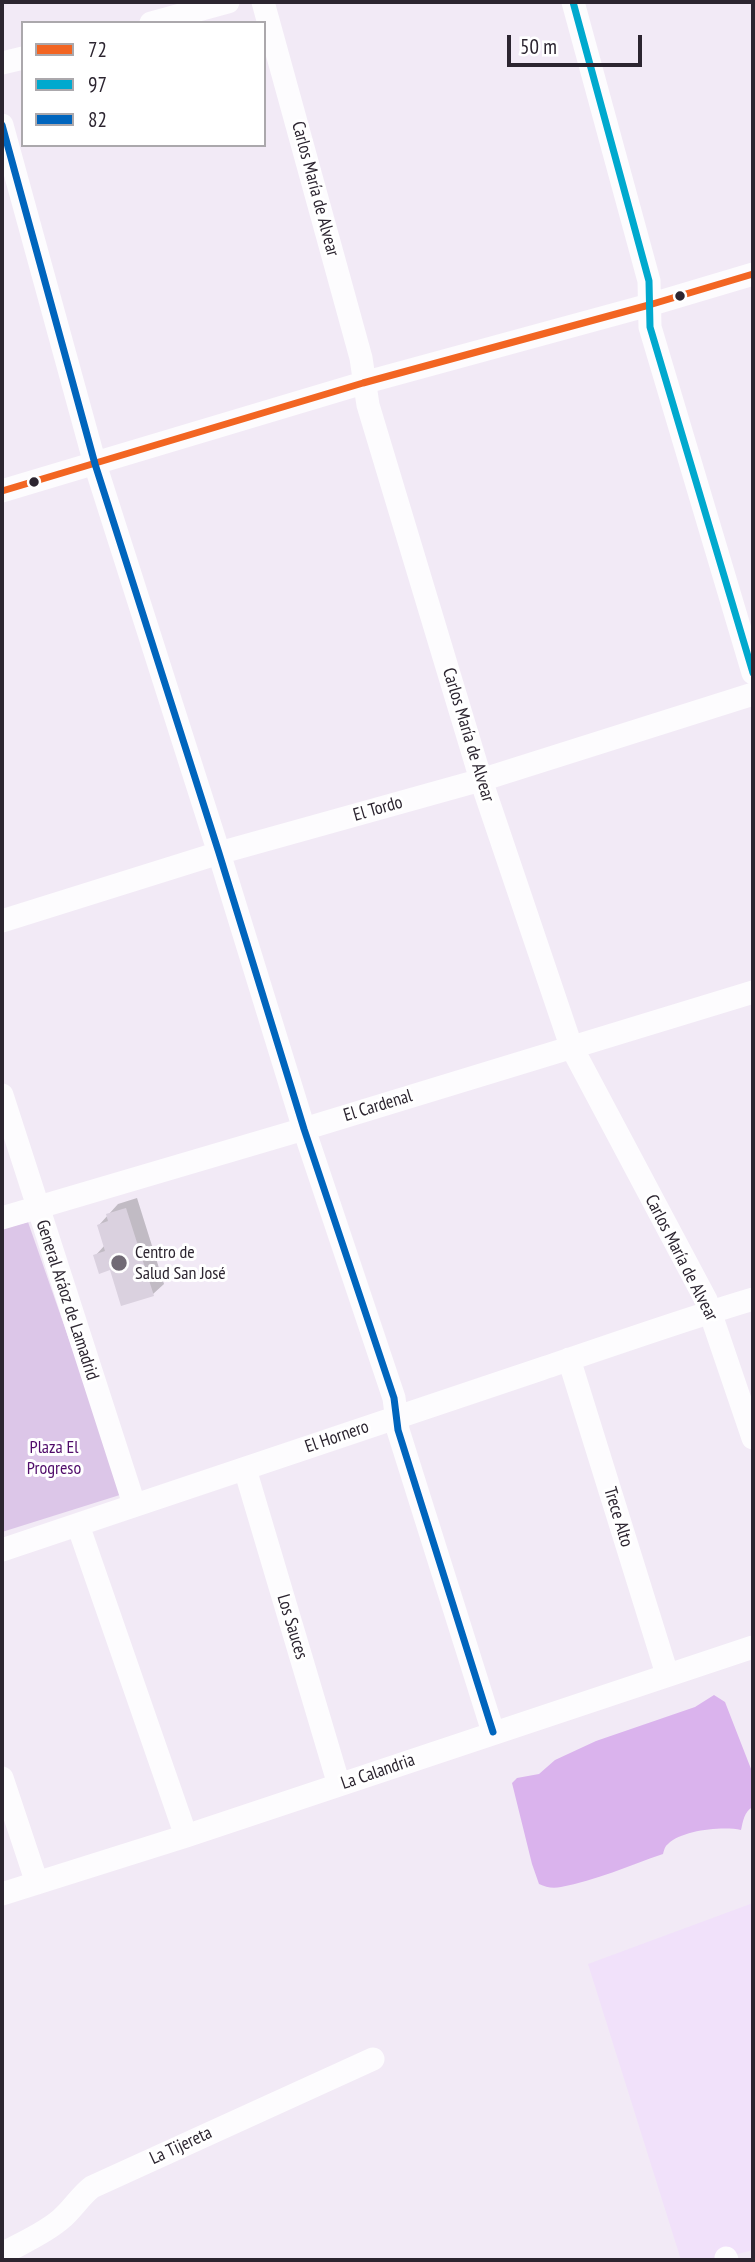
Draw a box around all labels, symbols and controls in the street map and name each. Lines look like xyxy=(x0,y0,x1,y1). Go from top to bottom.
legend xyxy=(21,21,266,147)
scale bar xyxy=(510,21,645,65)
text: 50 m xyxy=(520,33,557,60)
text: 72 xyxy=(88,36,107,63)
text: 97 xyxy=(88,71,107,98)
text: 82 xyxy=(88,106,107,133)
street label: Carlos María de Alvear xyxy=(287,119,343,259)
unlabelled marker xyxy=(673,289,687,303)
unlabelled marker xyxy=(27,475,41,489)
street label: Carlos María de Alvear xyxy=(437,665,499,805)
street label: El Tordo xyxy=(351,792,405,826)
street label: El Cardenal xyxy=(341,1085,415,1127)
street label: Carlos María de Alvear xyxy=(640,1191,722,1325)
street label: General Aráoz de Lamadrid xyxy=(31,1217,103,1383)
place label: Centro de Salud San José xyxy=(135,1242,226,1284)
marker: Centro de Salud San José xyxy=(109,1253,129,1273)
street label: El Hornero xyxy=(302,1416,372,1458)
park label: Plaza El Progreso xyxy=(27,1437,81,1480)
street label: Trece Alto xyxy=(599,1484,637,1550)
street label: Los Sauces xyxy=(272,1592,312,1662)
street label: La Calandria xyxy=(338,1749,418,1795)
street label: La Tijereta xyxy=(147,2122,215,2170)

